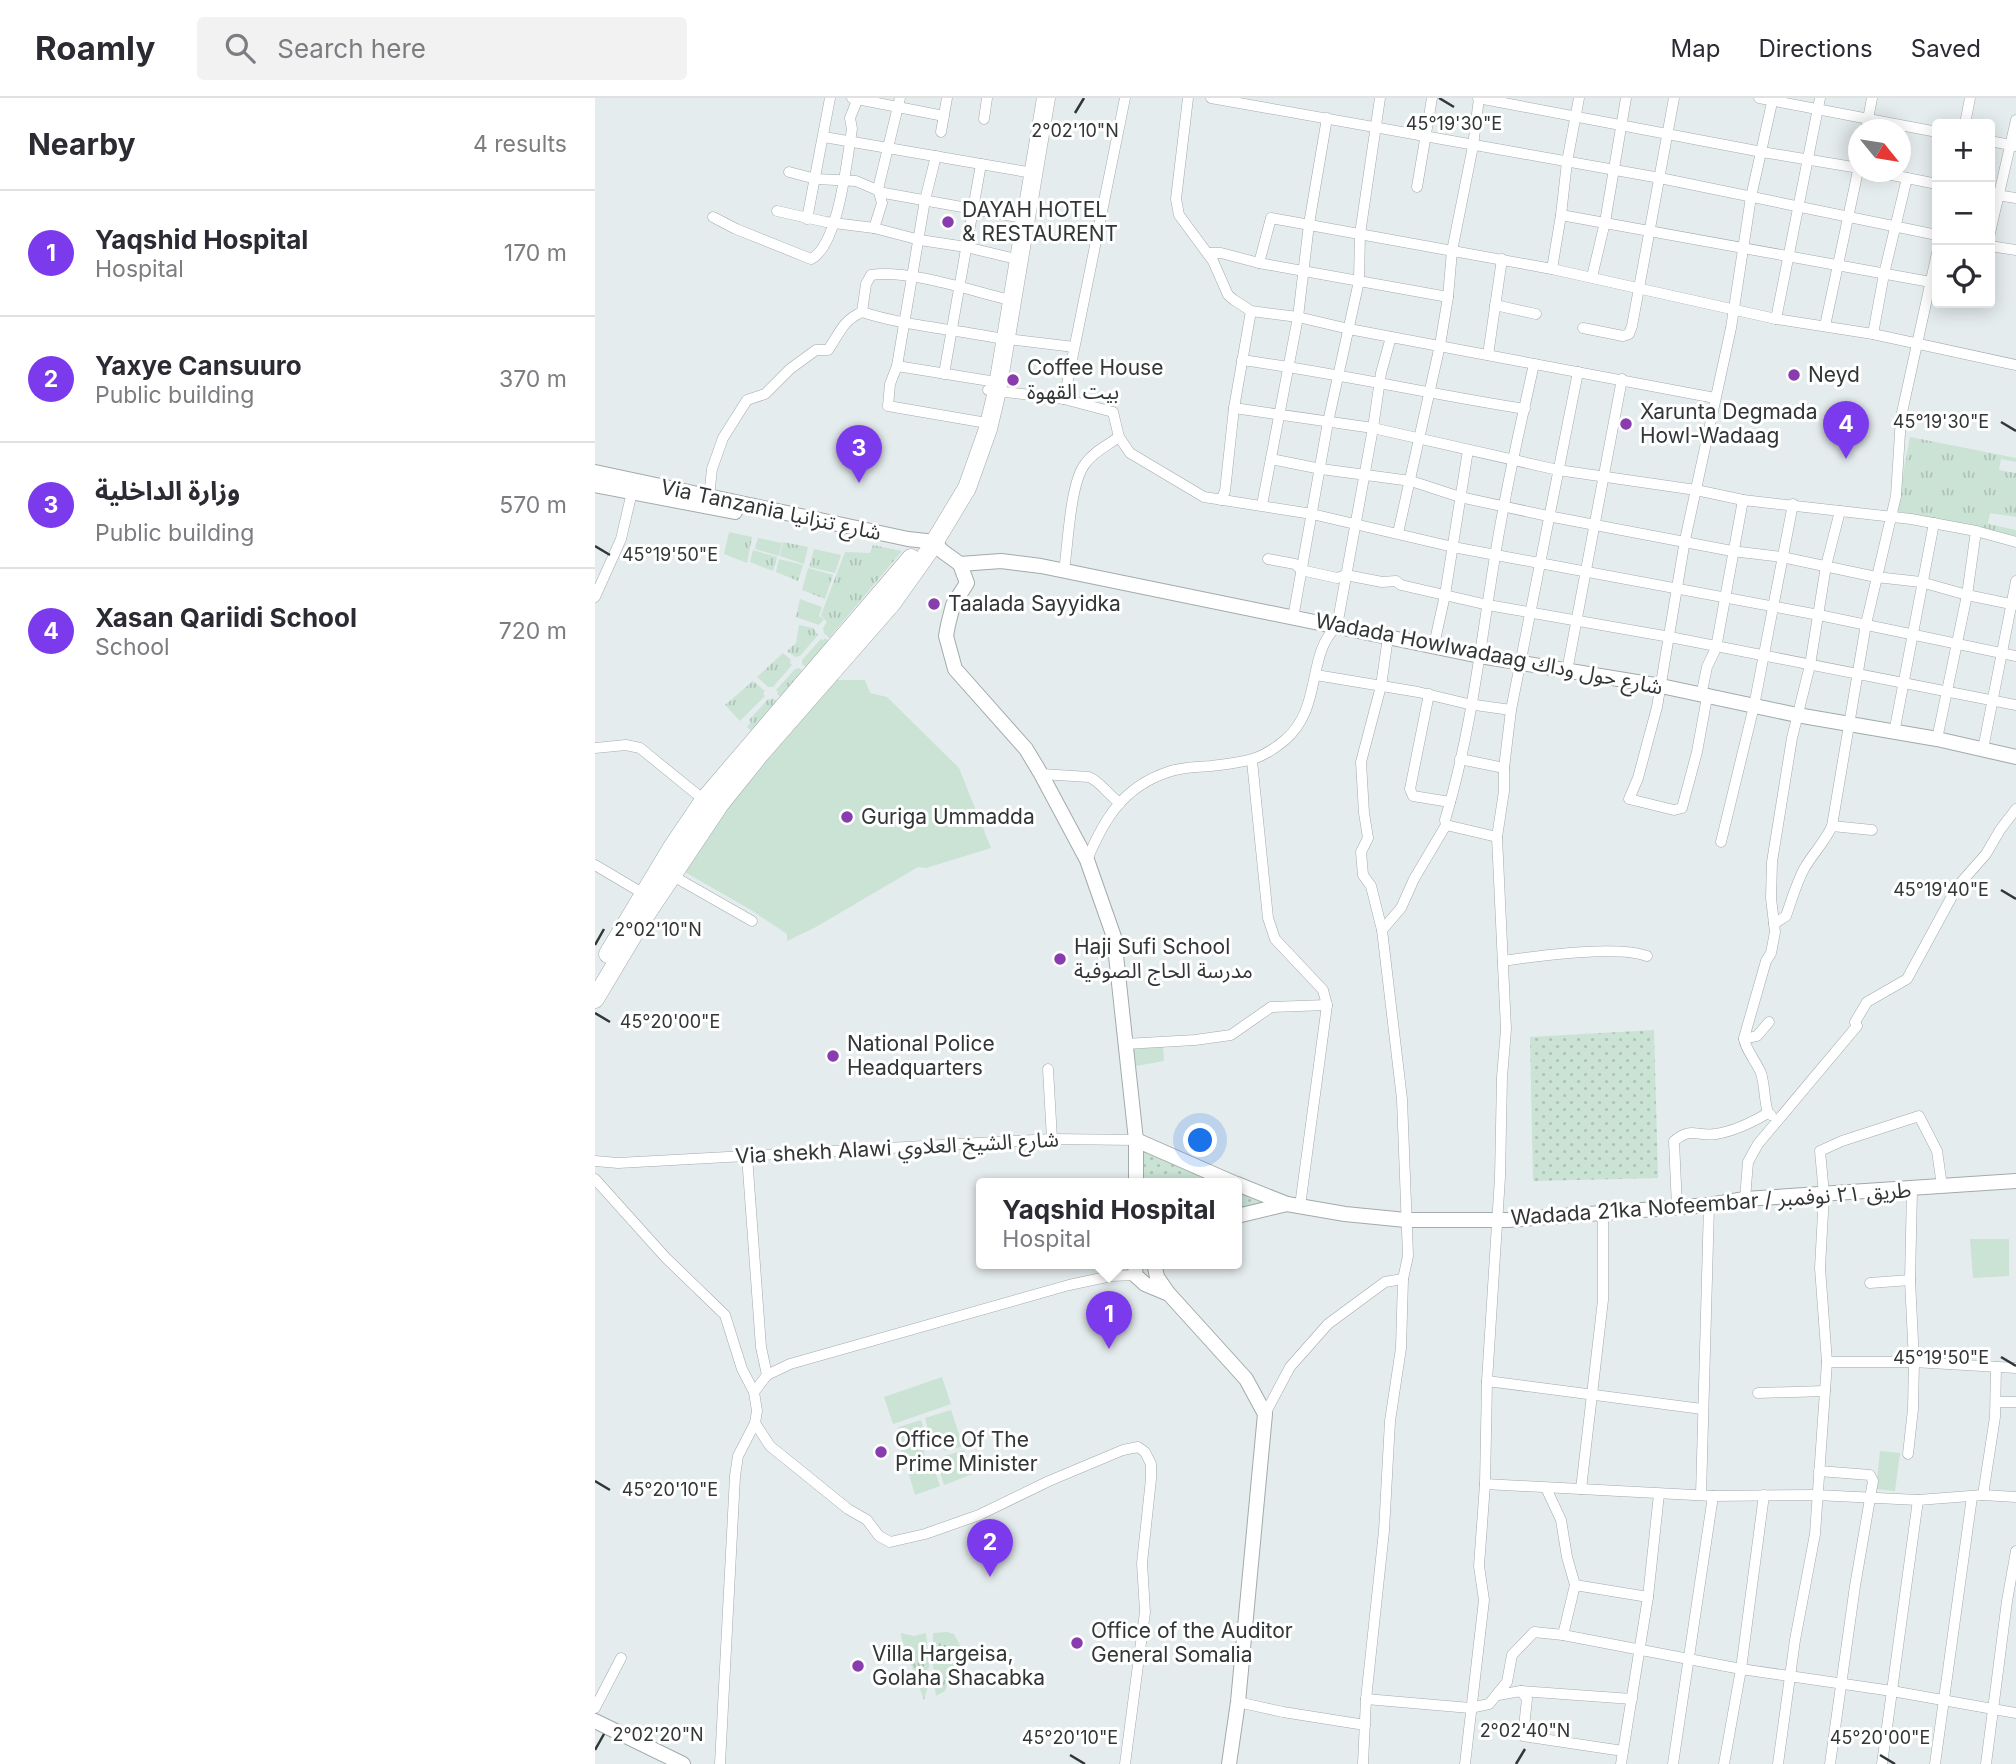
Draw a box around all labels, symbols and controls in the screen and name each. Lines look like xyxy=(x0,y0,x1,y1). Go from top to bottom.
search box xyxy=(197,17,687,80)
text: Roamly xyxy=(35,28,155,68)
icon: search xyxy=(221,29,259,67)
text: Search here xyxy=(277,33,426,64)
text: Map xyxy=(1671,34,1720,63)
text: Directions xyxy=(1758,34,1873,63)
text: Saved xyxy=(1911,34,1981,63)
text: 45°19'30"E xyxy=(1406,113,1502,134)
north arrow xyxy=(1848,119,1911,182)
map controls xyxy=(1932,119,1995,308)
button: + xyxy=(1932,119,1995,182)
text: 2°02'10"N xyxy=(1031,120,1119,141)
text: Nearby xyxy=(28,126,136,162)
text: 4 results xyxy=(473,130,567,158)
button: − xyxy=(1932,182,1995,245)
place label: DAYAH HOTEL & RESTAURENT xyxy=(962,197,1118,246)
marker: DAYAH HOTEL & RESTAURENT xyxy=(940,214,956,230)
text: Yaqshid Hospital xyxy=(95,224,308,255)
text: 1 xyxy=(46,239,56,267)
text: 170 m xyxy=(504,239,567,267)
button: locate xyxy=(1932,245,1995,308)
text: Hospital xyxy=(95,255,184,283)
text: Yaxye Cansuuro xyxy=(95,350,302,381)
place label: Coffee House بيت القهوة xyxy=(1027,355,1163,404)
place label: Neyd xyxy=(1808,362,1860,387)
text: 2 xyxy=(44,365,58,393)
text: 370 m xyxy=(499,365,567,393)
marker: Neyd xyxy=(1786,367,1802,383)
marker: Coffee House بيت القهوة xyxy=(1005,372,1021,388)
text: Public building xyxy=(95,381,254,409)
place label: Xarunta Degmada Howl-Wadaag xyxy=(1640,399,1817,448)
pin: 4 xyxy=(1823,401,1869,459)
text: 45°19'30"E xyxy=(1893,411,1989,432)
marker: Xarunta Degmada Howl-Wadaag xyxy=(1618,416,1634,432)
pin: 3 xyxy=(836,425,882,483)
street label: Via Tanzania شارع تنزانيا xyxy=(658,474,884,548)
text: وزارة الداخلية xyxy=(95,475,240,506)
text: 3 xyxy=(44,491,58,519)
text: 570 m xyxy=(499,491,567,519)
text: Public building xyxy=(95,519,254,547)
text: 45°19'50"E xyxy=(622,544,718,565)
place label: Taalada Sayyidka xyxy=(948,591,1121,616)
marker: Taalada Sayyidka xyxy=(926,596,942,612)
text: Xasan Qariidi School xyxy=(95,602,357,633)
street label: Wadada Howlwadaag شارع حول وداك xyxy=(1313,608,1665,702)
text: 4 xyxy=(43,617,59,645)
text: 720 m xyxy=(499,617,567,645)
text: School xyxy=(95,633,170,661)
place label: Guriga Ummadda xyxy=(861,804,1035,829)
marker: Guriga Ummadda xyxy=(839,809,855,825)
text: 45°19'40"E xyxy=(1893,879,1989,900)
text: 2°02'10"N xyxy=(614,919,702,940)
place label: Haji Sufi School مدرسة الحاج الصوفية xyxy=(1074,934,1253,986)
marker: Haji Sufi School مدرسة الحاج الصوفية xyxy=(1052,951,1068,967)
text: 45°20'00"E xyxy=(620,1011,720,1032)
place label: National Police Headquarters xyxy=(847,1031,995,1080)
marker: National Police Headquarters xyxy=(825,1048,841,1064)
your location xyxy=(1183,1123,1217,1157)
street label: Via shekh Alawi شارع الشيخ العلاوي xyxy=(734,1127,1060,1172)
street label: Wadada 21ka Nofeembar / طريق ٢١ نوفمبر xyxy=(1510,1177,1912,1231)
popup xyxy=(976,1178,1242,1269)
text: Yaqshid Hospital xyxy=(1002,1194,1216,1225)
text: Hospital xyxy=(1002,1225,1091,1253)
pin: 1 xyxy=(1086,1291,1132,1349)
text: 45°19'50"E xyxy=(1893,1347,1989,1368)
place label: Office Of The Prime Minister xyxy=(895,1427,1038,1476)
marker: Office Of The Prime Minister xyxy=(873,1444,889,1460)
text: 45°20'10"E xyxy=(622,1479,718,1500)
pin: 2 xyxy=(967,1519,1013,1577)
place label: Office of the Auditor General Somalia xyxy=(1091,1618,1293,1667)
marker: Office of the Auditor General Somalia xyxy=(1069,1635,1085,1651)
place label: Villa Hargeisa, Golaha Shacabka xyxy=(872,1641,1045,1690)
marker: Villa Hargeisa, Golaha Shacabka xyxy=(850,1658,866,1674)
text: 2°02'40"N xyxy=(1480,1720,1570,1741)
text: 2°02'20"N xyxy=(612,1724,704,1745)
text: 45°20'10"E xyxy=(1022,1727,1118,1748)
text: 45°20'00"E xyxy=(1830,1727,1930,1748)

